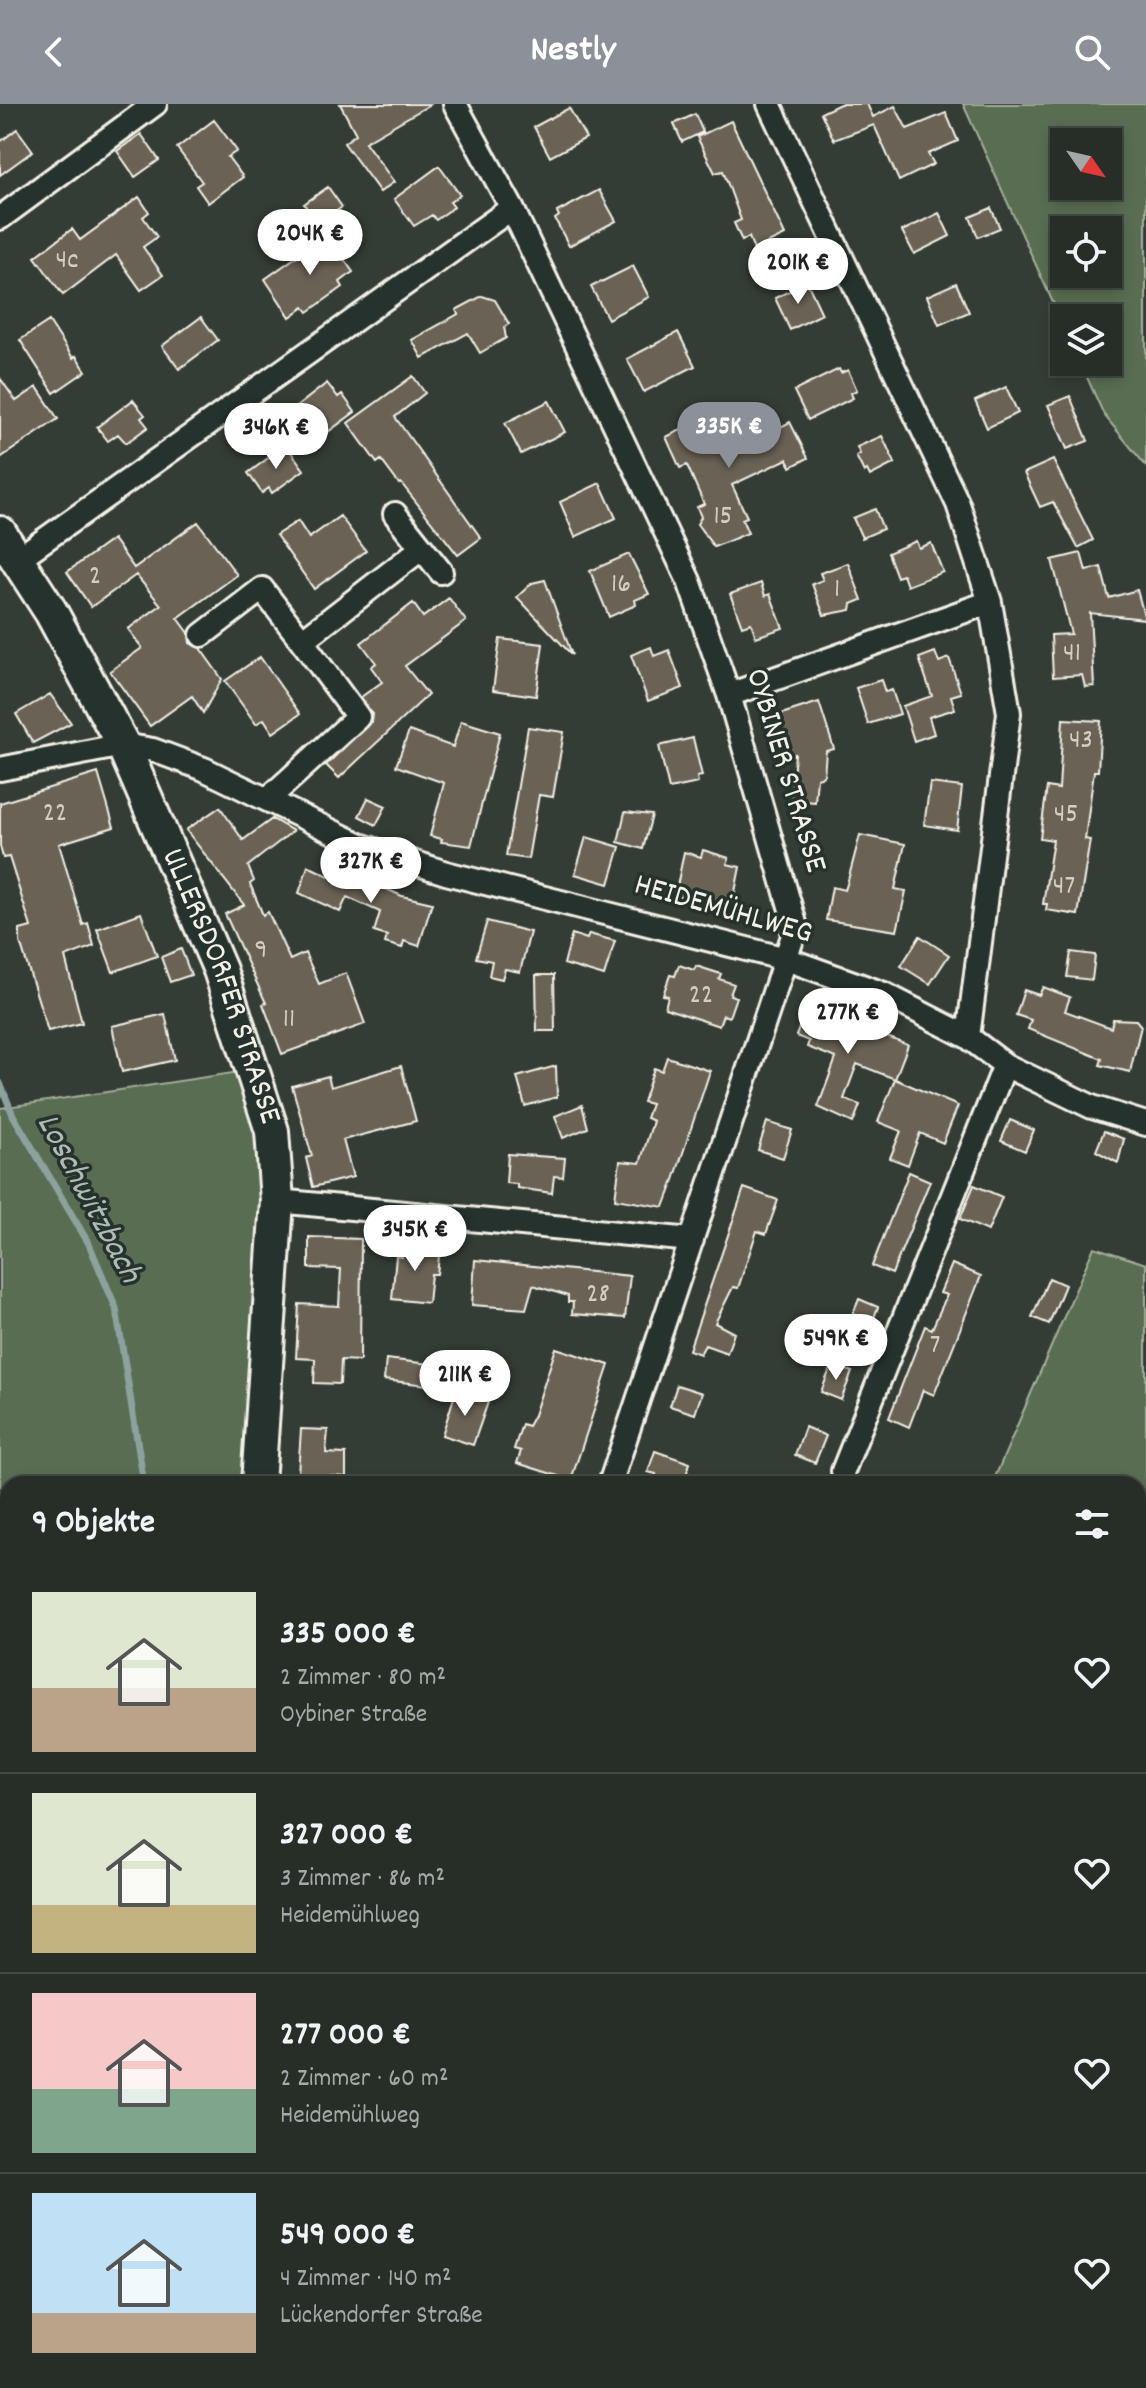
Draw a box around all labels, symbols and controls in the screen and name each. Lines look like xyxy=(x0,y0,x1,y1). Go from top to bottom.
text: Nestly xyxy=(530,26,616,78)
icon: back xyxy=(32,30,76,74)
icon: search xyxy=(1070,30,1114,74)
north arrow xyxy=(1050,128,1122,200)
map controls xyxy=(1050,128,1122,376)
pin: 204K € xyxy=(245,209,375,277)
text: 204K € xyxy=(276,216,344,253)
button: locate xyxy=(1050,216,1122,288)
pin: 201K € xyxy=(733,238,863,306)
house number: 4c xyxy=(56,242,78,282)
text: 201K € xyxy=(766,245,830,282)
button: layers xyxy=(1050,304,1122,376)
pin: 335K € xyxy=(664,402,794,470)
pin: 346K € xyxy=(211,403,341,471)
text: 335K € xyxy=(695,409,763,446)
text: 346K € xyxy=(242,410,310,447)
house number: 15 xyxy=(713,498,733,538)
house number: 2 xyxy=(89,558,101,598)
house number: 16 xyxy=(611,566,631,606)
house number: 1 xyxy=(834,571,840,611)
house number: 41 xyxy=(1063,635,1081,675)
street label: OYBINER STRASSE xyxy=(731,663,837,879)
house number: 43 xyxy=(1069,722,1093,762)
house number: 22 xyxy=(43,795,67,835)
house number: 45 xyxy=(1054,796,1078,836)
pin: 327K € xyxy=(306,837,436,905)
street label: ULLERSDORFER STRASSE xyxy=(148,842,292,1131)
text: 327K € xyxy=(338,844,404,881)
street label: HEIDEMÜHLWEG xyxy=(628,864,818,958)
house number: 47 xyxy=(1053,868,1075,908)
house number: 9 xyxy=(255,932,267,972)
house number: 22 xyxy=(689,977,713,1017)
pin: 277K € xyxy=(783,988,913,1056)
text: 277K € xyxy=(816,995,880,1032)
house number: 11 xyxy=(283,1001,295,1041)
water label: Loschwitzbach xyxy=(22,1105,153,1294)
pin: 345K € xyxy=(350,1205,480,1273)
text: 345K € xyxy=(382,1212,448,1249)
house number: 28 xyxy=(586,1276,610,1316)
pin: 549K € xyxy=(771,1314,901,1382)
text: 549K € xyxy=(802,1321,870,1358)
house number: 7 xyxy=(930,1327,940,1367)
pin: 211K € xyxy=(400,1350,530,1418)
text: 211K € xyxy=(437,1357,493,1394)
text: 9 Objekte xyxy=(32,1500,155,1549)
icon: filters xyxy=(1070,1502,1114,1546)
text: 335 000 € xyxy=(280,1611,416,1660)
icon: home xyxy=(96,1624,192,1720)
icon: heart xyxy=(1070,1650,1114,1694)
text: 2 Zimmer · 80 m² xyxy=(280,1660,446,1697)
text: Oybiner Straße xyxy=(280,1697,427,1734)
text: 327 000 € xyxy=(280,1812,413,1861)
icon: home xyxy=(96,1825,192,1921)
icon: heart xyxy=(1070,1851,1114,1895)
text: 3 Zimmer · 86 m² xyxy=(280,1861,445,1898)
text: Heidemühlweg xyxy=(280,1898,420,1935)
text: 277 000 € xyxy=(280,2012,411,2061)
icon: home xyxy=(96,2025,192,2121)
icon: heart xyxy=(1070,2051,1114,2095)
text: 2 Zimmer · 60 m² xyxy=(280,2061,448,2098)
text: Heidemühlweg xyxy=(280,2098,420,2135)
text: 549 000 € xyxy=(280,2212,416,2261)
icon: home xyxy=(96,2225,192,2321)
icon: heart xyxy=(1070,2251,1114,2295)
text: 4 Zimmer · 140 m² xyxy=(280,2261,452,2298)
text: Lückendorfer Straße xyxy=(280,2298,483,2335)

